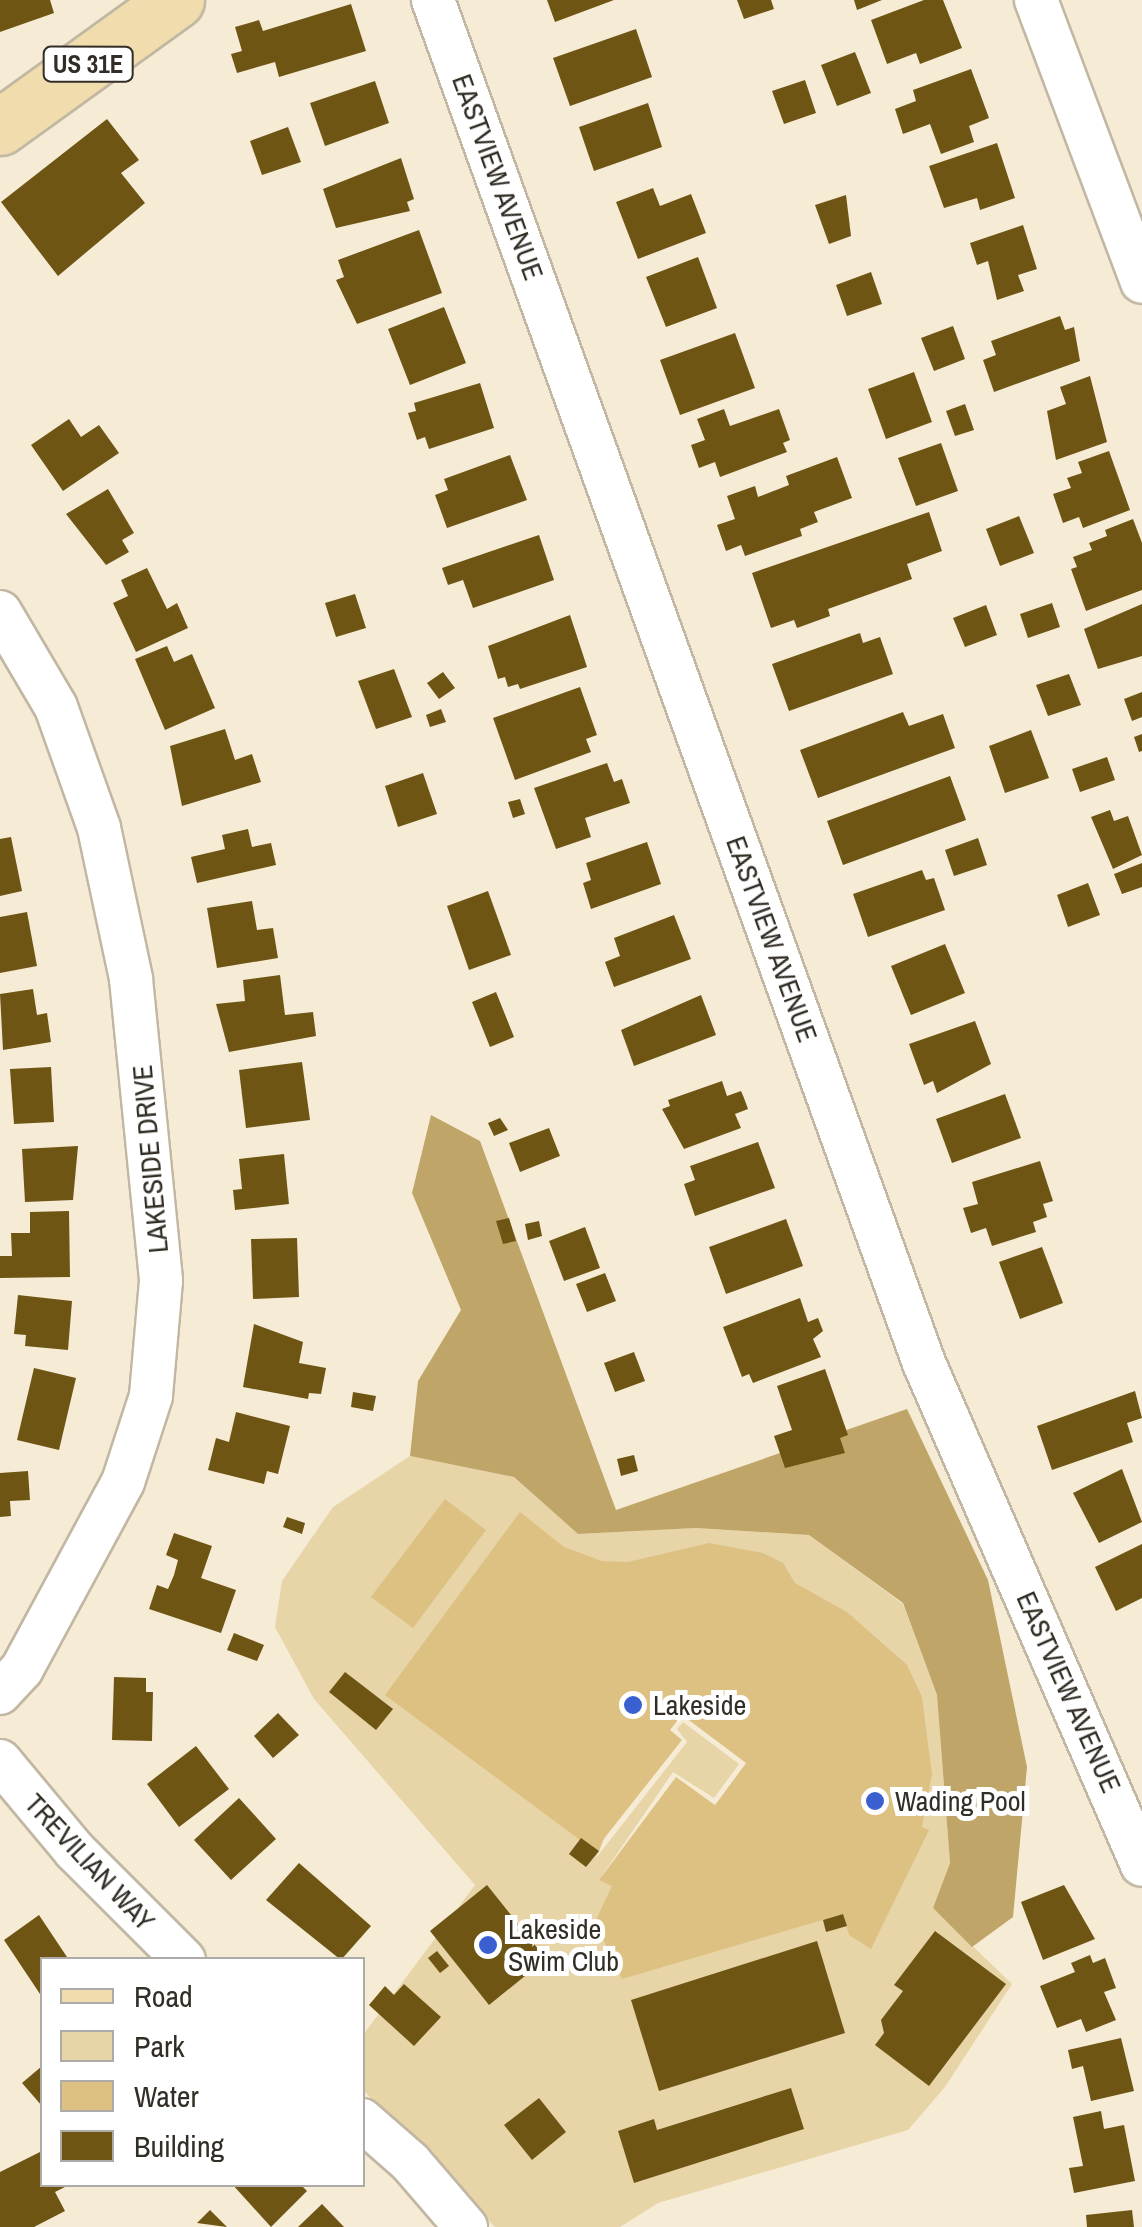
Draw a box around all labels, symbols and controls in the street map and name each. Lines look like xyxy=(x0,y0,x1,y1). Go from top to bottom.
road number: US 31E xyxy=(41,44,136,84)
street label: EASTVIEW AVENUE xyxy=(445,69,551,285)
street label: EASTVIEW AVENUE xyxy=(719,831,825,1047)
street label: LAKESIDE DRIVE xyxy=(125,1063,175,1255)
street label: EASTVIEW AVENUE xyxy=(1009,1586,1129,1798)
place label: Lakeside xyxy=(653,1688,746,1722)
marker: Lakeside xyxy=(622,1694,644,1716)
place label: Wading Pool xyxy=(895,1784,1026,1818)
street label: TREVILIAN WAY xyxy=(18,1787,162,1937)
marker: Wading Pool xyxy=(864,1790,886,1812)
place label: Lakeside Swim Club xyxy=(508,1912,619,1978)
marker: Lakeside Swim Club xyxy=(477,1934,499,1956)
legend xyxy=(40,1957,365,2187)
text: Road xyxy=(134,1976,193,2016)
text: Park xyxy=(134,2026,185,2066)
text: Water xyxy=(134,2076,199,2116)
text: Building xyxy=(134,2126,224,2166)

